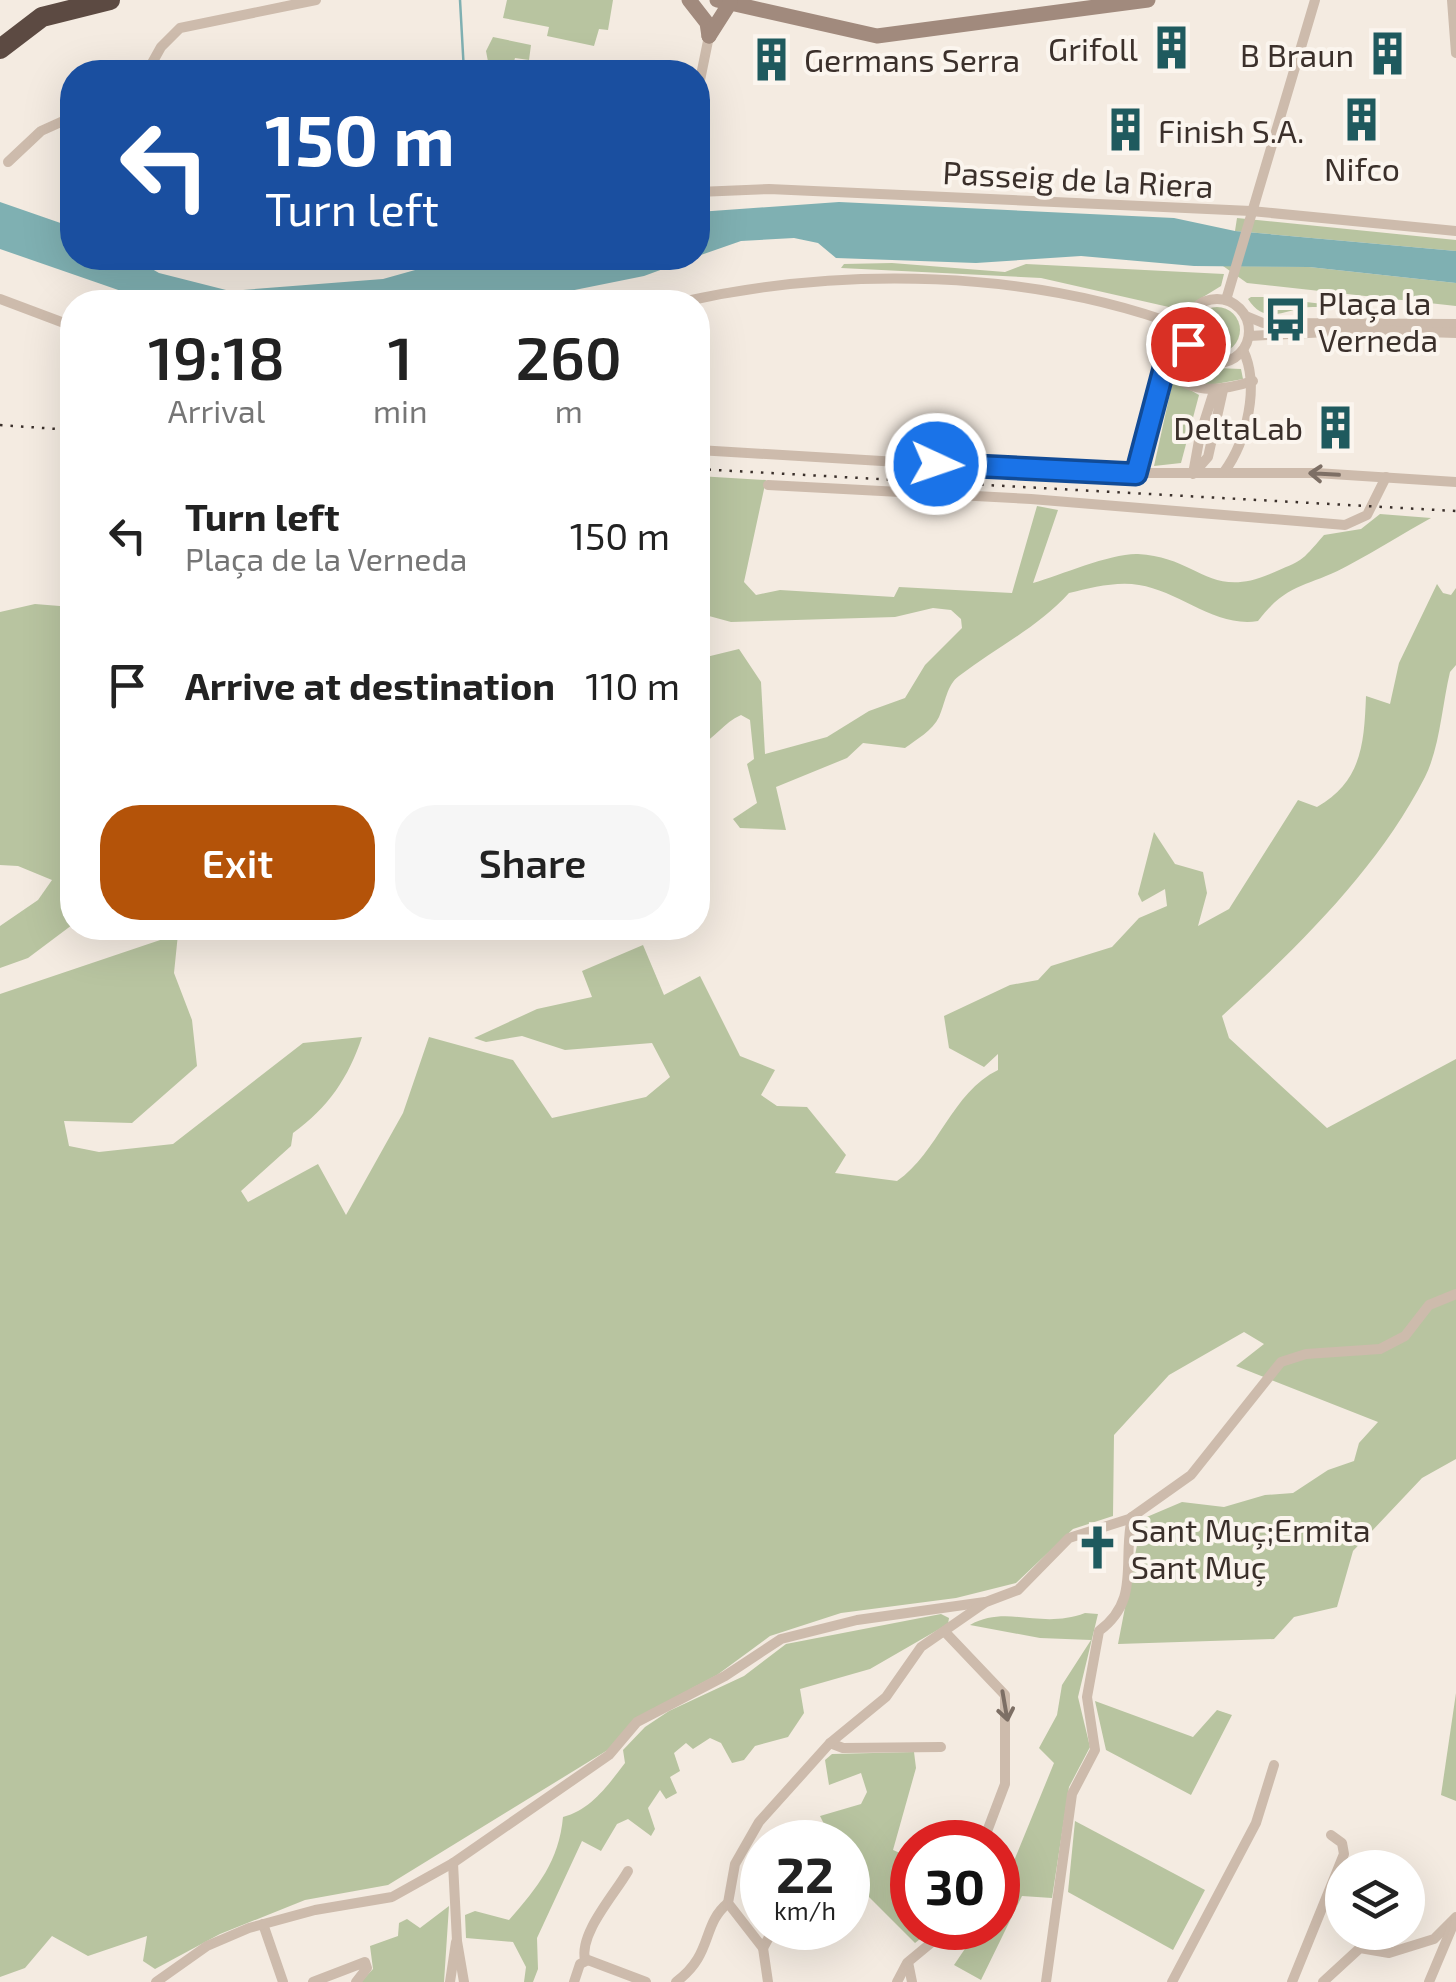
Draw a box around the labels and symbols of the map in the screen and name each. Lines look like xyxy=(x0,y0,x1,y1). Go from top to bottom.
building icon: Grifoll xyxy=(1147,24,1195,72)
place label: Grifoll xyxy=(1048,29,1138,67)
building icon: B Braun xyxy=(1363,30,1411,78)
building icon: Germans Serra xyxy=(747,35,795,83)
place label: B Braun xyxy=(1240,35,1354,73)
place label: Germans Serra xyxy=(804,40,1020,78)
building icon: Nifco xyxy=(1338,96,1386,144)
building icon: Finish S.A. xyxy=(1101,106,1149,154)
place label: Finish S.A. xyxy=(1158,111,1304,149)
place label: Nifco xyxy=(1324,149,1400,187)
street label: Passeig de la Riera xyxy=(942,152,1214,204)
place label: Plaça la Verneda xyxy=(1318,283,1438,358)
bus stop icon: Plaça la Verneda xyxy=(1261,296,1309,344)
pin xyxy=(1146,302,1231,387)
building icon: DeltaLab xyxy=(1312,403,1360,451)
place label: DeltaLab xyxy=(1173,408,1303,446)
position arrow xyxy=(884,412,988,516)
one-way arrow xyxy=(1308,464,1340,483)
place label: Sant Muç;Ermita Sant Muç xyxy=(1131,1510,1370,1587)
church icon: Sant Muç;Ermita Sant Muç xyxy=(1074,1523,1122,1571)
one-way arrow xyxy=(996,1689,1015,1722)
speed limit sign: 30 xyxy=(890,1820,1020,1950)

